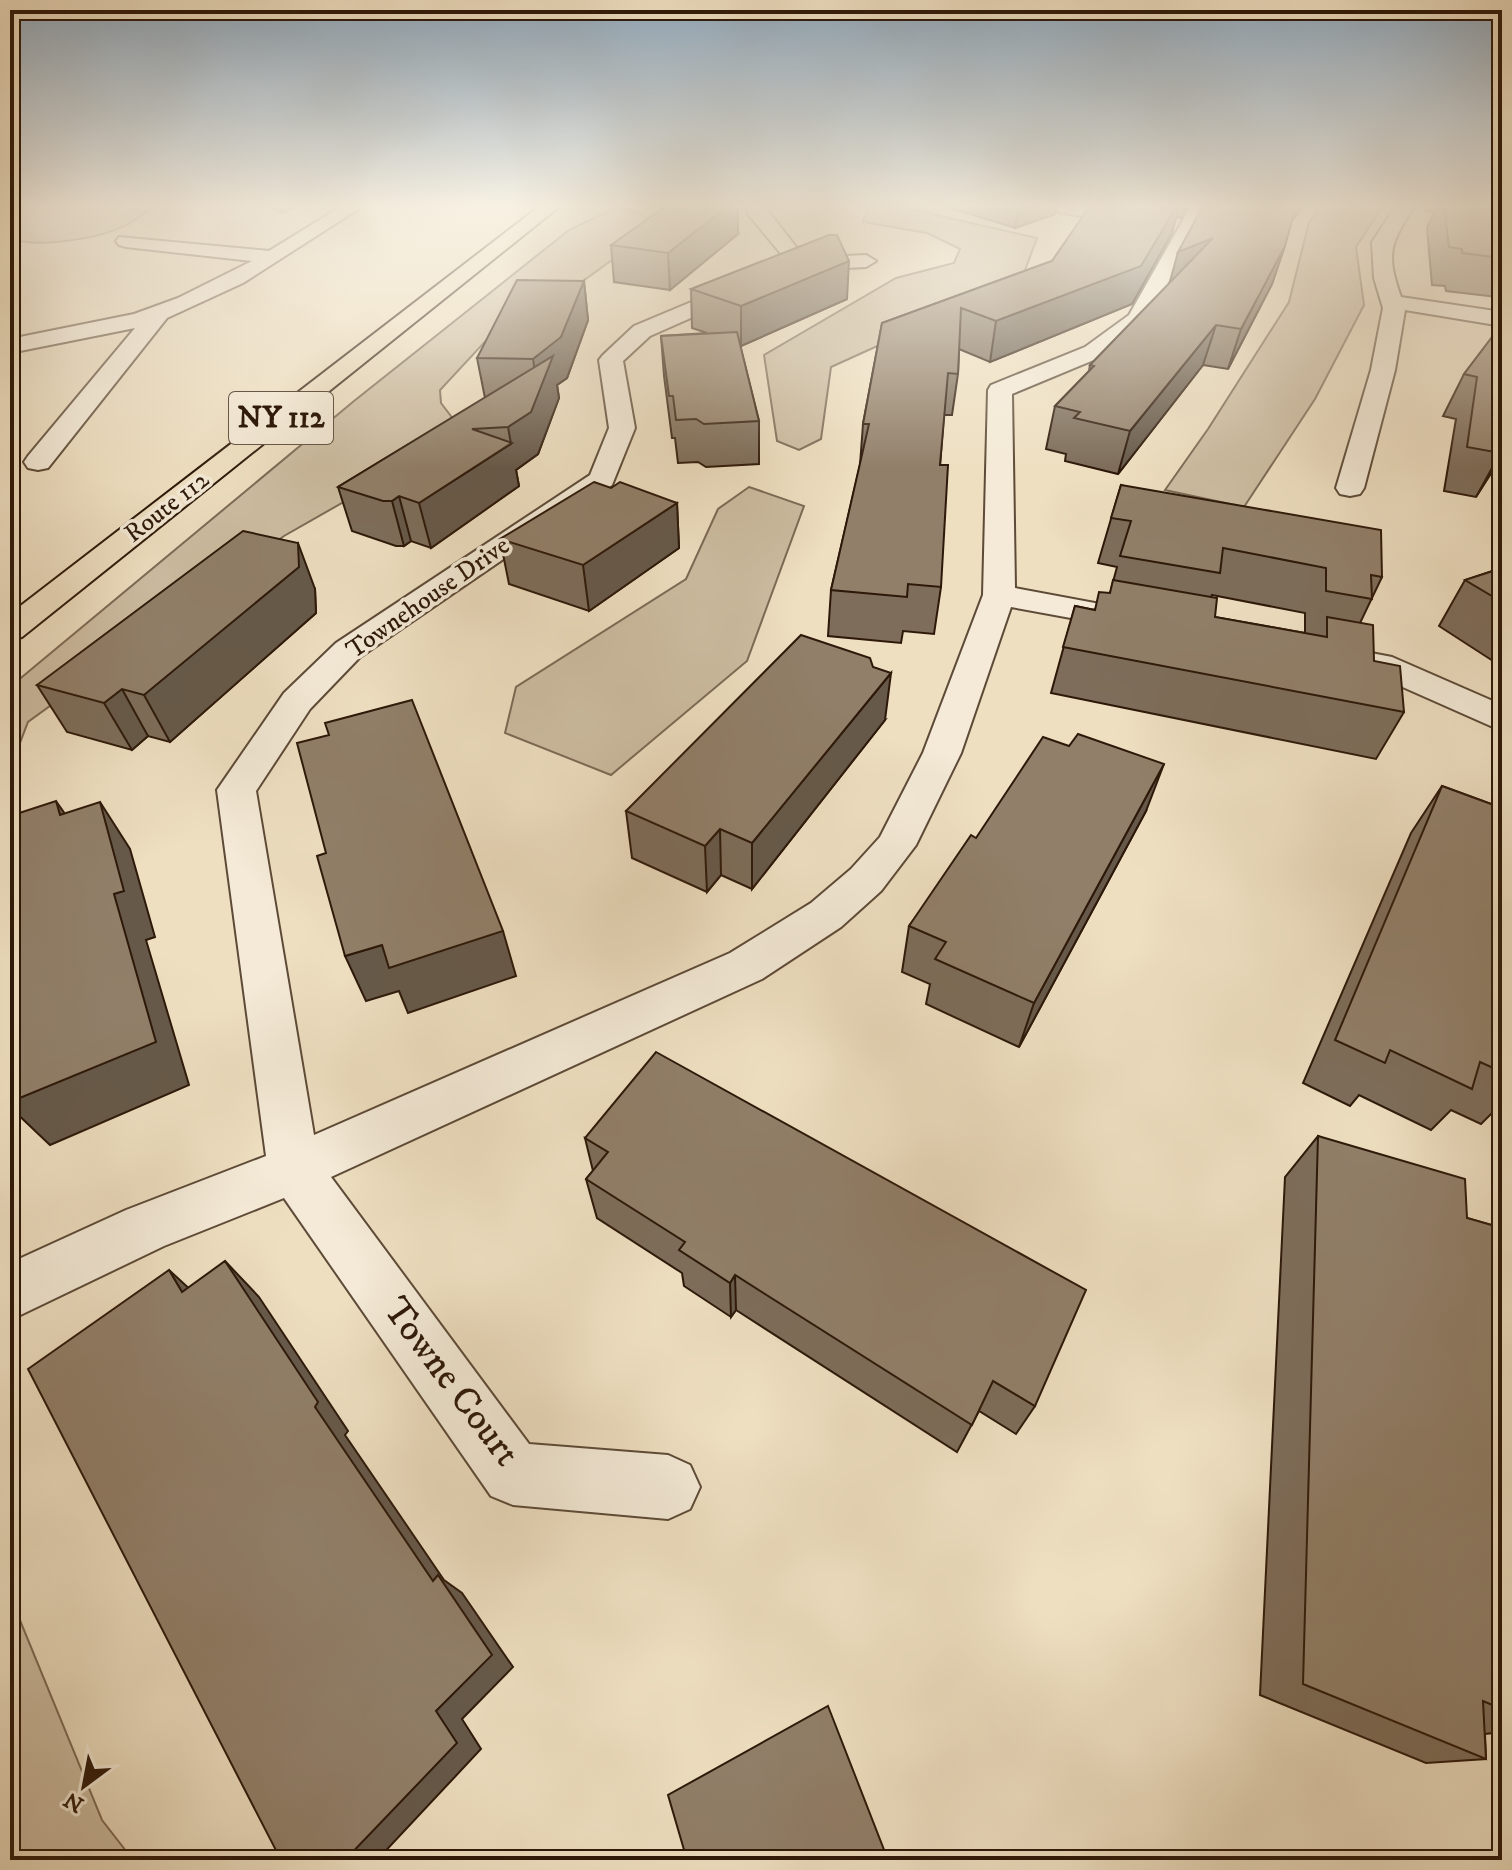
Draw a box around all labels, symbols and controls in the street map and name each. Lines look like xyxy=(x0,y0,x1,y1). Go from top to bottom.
road number: NY 112 xyxy=(229,392,333,444)
street label: Route 112 xyxy=(118,463,216,550)
street label: Townehouse Drive xyxy=(340,529,516,667)
street label: Towne Court xyxy=(372,1288,530,1476)
north arrow xyxy=(44,1746,124,1826)
text: N xyxy=(59,1785,89,1818)

